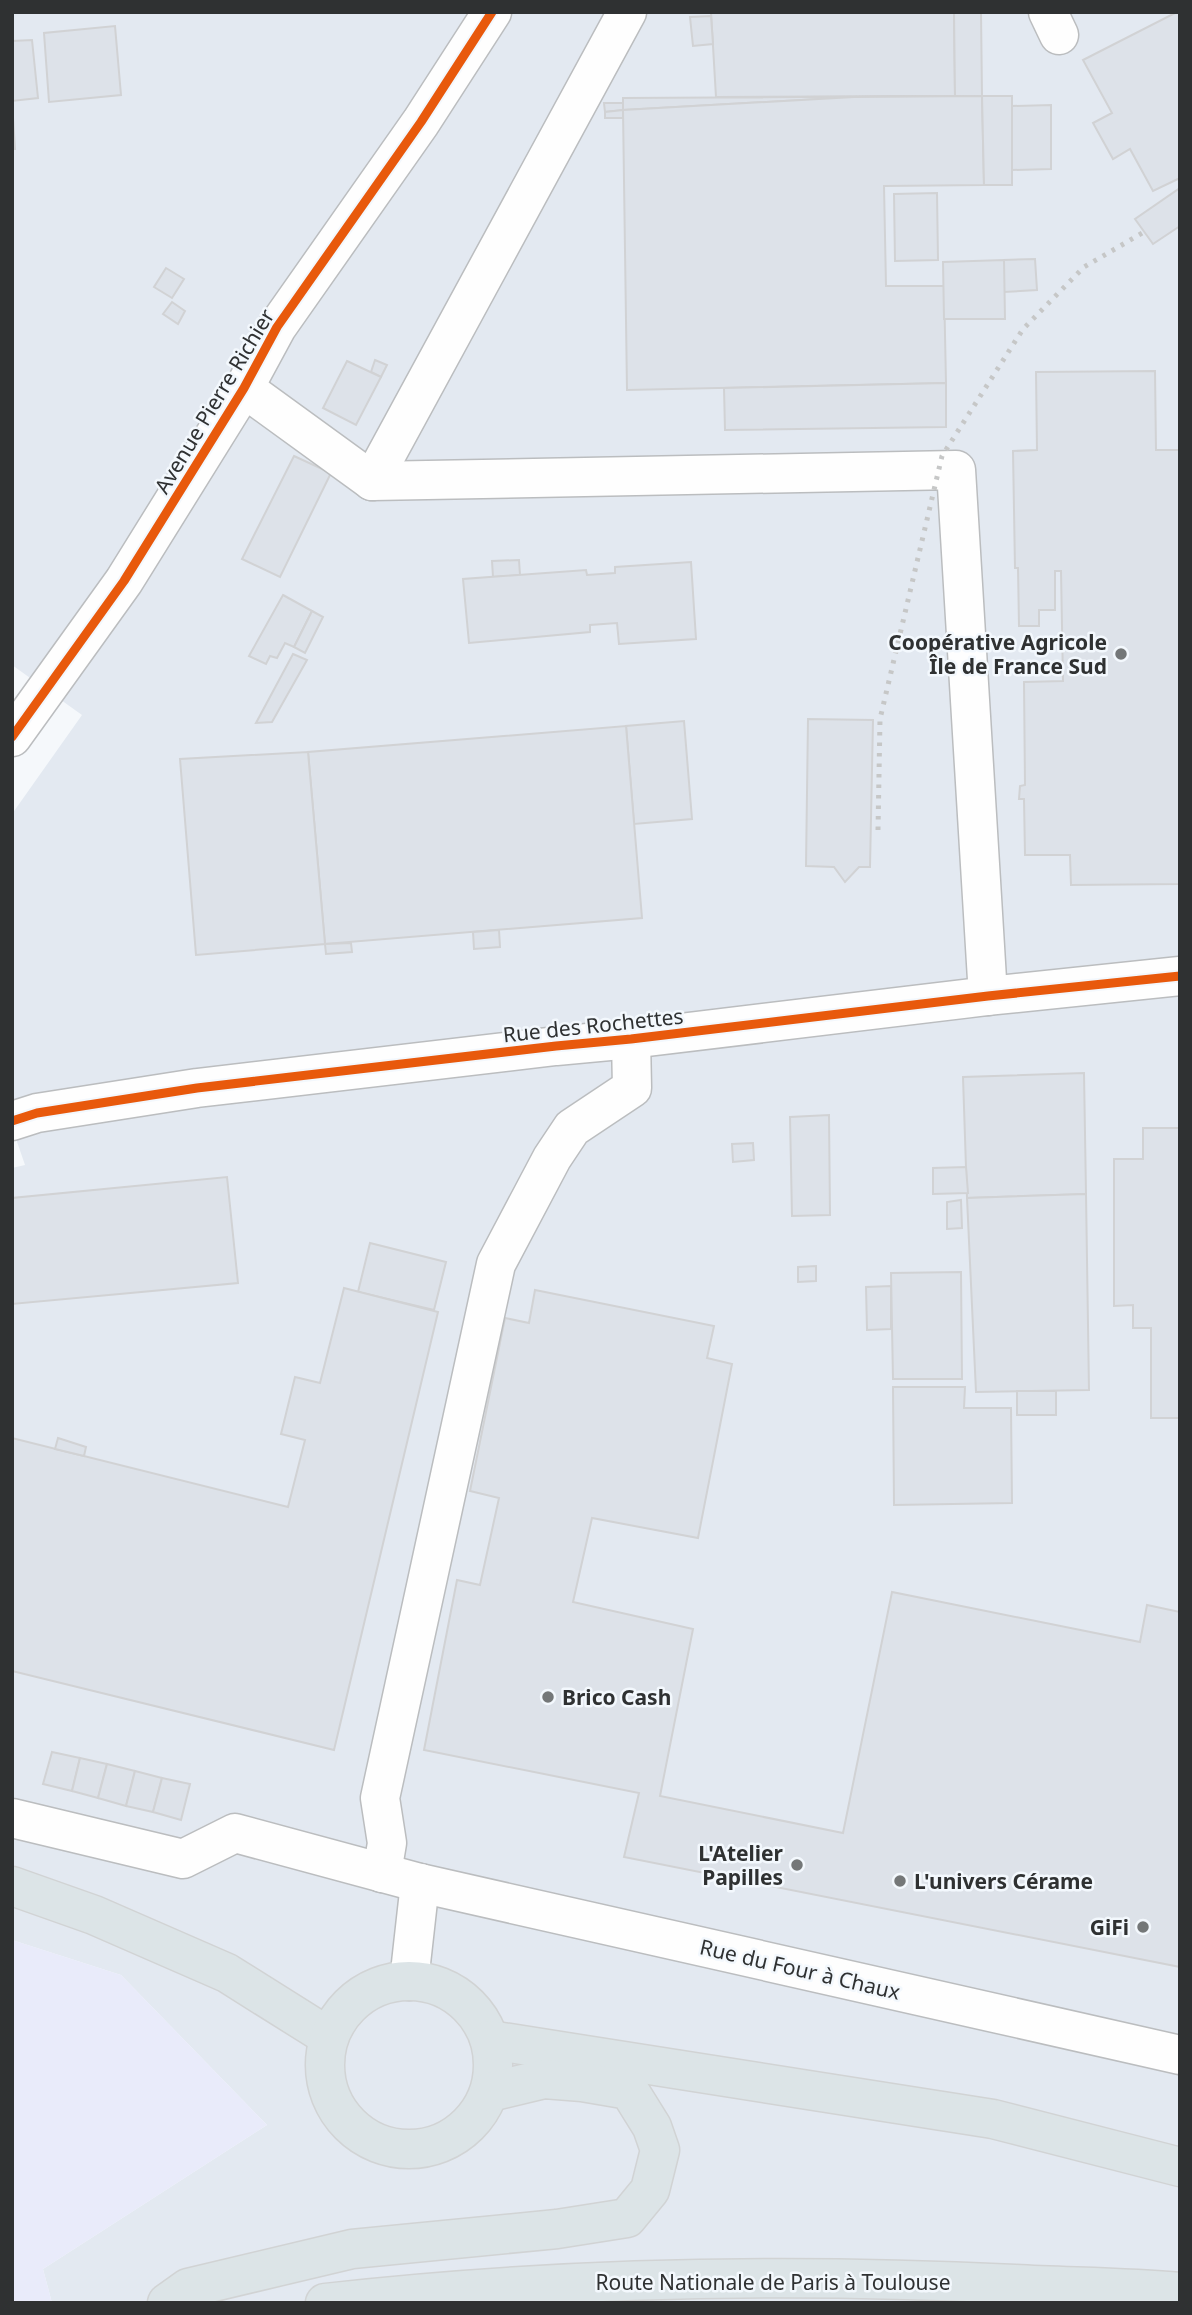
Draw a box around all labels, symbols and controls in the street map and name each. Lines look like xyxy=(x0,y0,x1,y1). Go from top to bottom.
street label: Avenue Pierre Richier xyxy=(148,303,280,499)
place label: Coopérative Agricole Île de France Sud xyxy=(888,628,1107,680)
marker: Coopérative Agricole Île de France Sud xyxy=(1113,646,1129,662)
street label: Rue des Rochettes xyxy=(501,1002,685,1048)
place label: Brico Cash xyxy=(562,1683,671,1711)
marker: Brico Cash xyxy=(540,1689,556,1705)
place label: L'Atelier Papilles xyxy=(698,1839,784,1891)
marker: L'Atelier Papilles xyxy=(789,1857,805,1873)
place label: L'univers Cérame xyxy=(914,1867,1093,1895)
marker: L'univers Cérame xyxy=(892,1873,908,1889)
place label: GiFi xyxy=(1090,1913,1129,1941)
marker: GiFi xyxy=(1135,1919,1151,1935)
street label: Rue du Four à Chaux xyxy=(697,1932,903,2006)
street label: Route Nationale de Paris à Toulouse xyxy=(595,2268,951,2296)

